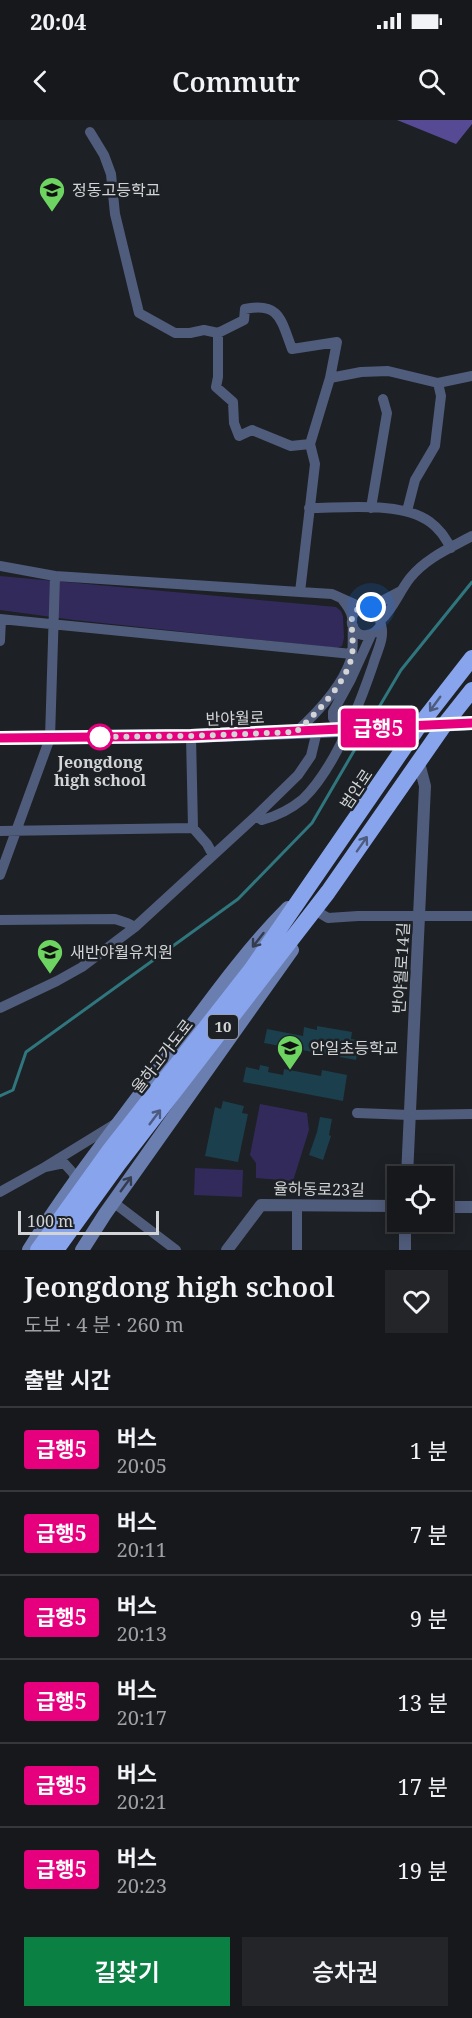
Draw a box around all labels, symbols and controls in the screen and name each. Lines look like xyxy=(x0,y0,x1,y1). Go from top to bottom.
text: 20:04 xyxy=(30,6,86,36)
text: Commutr xyxy=(172,63,300,100)
icon: back xyxy=(24,65,57,98)
icon: search xyxy=(415,65,448,98)
school or university icon: 정동고등학교 xyxy=(37,175,67,213)
place label: 정동고등학교 xyxy=(72,179,160,201)
your location xyxy=(356,592,386,622)
one-way arrow xyxy=(429,695,442,711)
street label: 반야월로 xyxy=(205,706,265,730)
line badge: 급행5 xyxy=(344,708,412,748)
text: 급행5 xyxy=(353,714,403,742)
marker: Jeongdong high school xyxy=(87,724,113,750)
place label: Jeongdong high school xyxy=(54,751,146,791)
street label: 범안로 xyxy=(335,764,378,813)
one-way arrow xyxy=(355,837,368,853)
street label: 반야월로14길 xyxy=(388,922,414,1014)
one-way arrow xyxy=(251,932,264,948)
school or university icon: 새반야월유치원 xyxy=(35,937,65,975)
place label: 새반야월유치원 xyxy=(70,941,173,963)
street label: 율하고가도로 xyxy=(126,1014,198,1098)
road number: 10 xyxy=(208,1015,238,1039)
school or university icon: 안일초등학교 xyxy=(275,1033,305,1071)
place label: 안일초등학교 xyxy=(310,1037,398,1059)
one-way arrow xyxy=(148,1109,161,1125)
map controls xyxy=(387,1166,453,1232)
button: locate xyxy=(387,1166,453,1232)
one-way arrow xyxy=(120,1177,132,1193)
street label: 율하동로23길 xyxy=(273,1177,365,1201)
scale bar xyxy=(18,1208,159,1236)
text: 100 m xyxy=(27,1210,73,1232)
text: Jeongdong high school xyxy=(24,1267,335,1305)
button: heart xyxy=(385,1270,448,1333)
text: 도보 · 4 분 · 260 m xyxy=(24,1311,184,1338)
text: 출발 시간 xyxy=(24,1364,111,1394)
text: 버스 xyxy=(117,1422,157,1452)
text: 급행5 xyxy=(36,1435,87,1463)
text: 1 분 xyxy=(410,1435,448,1465)
text: 20:05 xyxy=(117,1452,167,1479)
text: 버스 xyxy=(117,1506,157,1536)
text: 급행5 xyxy=(36,1519,87,1547)
text: 7 분 xyxy=(410,1519,448,1549)
text: 20:11 xyxy=(117,1536,167,1563)
text: 버스 xyxy=(117,1590,157,1620)
text: 급행5 xyxy=(36,1603,87,1631)
text: 9 분 xyxy=(410,1603,448,1633)
text: 20:13 xyxy=(117,1620,167,1647)
text: 버스 xyxy=(117,1674,157,1704)
text: 급행5 xyxy=(36,1687,87,1715)
text: 13 분 xyxy=(397,1687,448,1717)
text: 20:17 xyxy=(117,1704,167,1731)
text: 버스 xyxy=(117,1758,157,1788)
text: 급행5 xyxy=(36,1771,87,1799)
text: 17 분 xyxy=(397,1771,448,1801)
text: 20:21 xyxy=(117,1788,167,1815)
text: 버스 xyxy=(117,1842,157,1872)
text: 급행5 xyxy=(36,1855,87,1883)
text: 19 분 xyxy=(397,1855,448,1885)
text: 20:23 xyxy=(117,1872,167,1899)
button: 길찾기 xyxy=(24,1937,230,2006)
button: 승차권 xyxy=(242,1937,448,2006)

